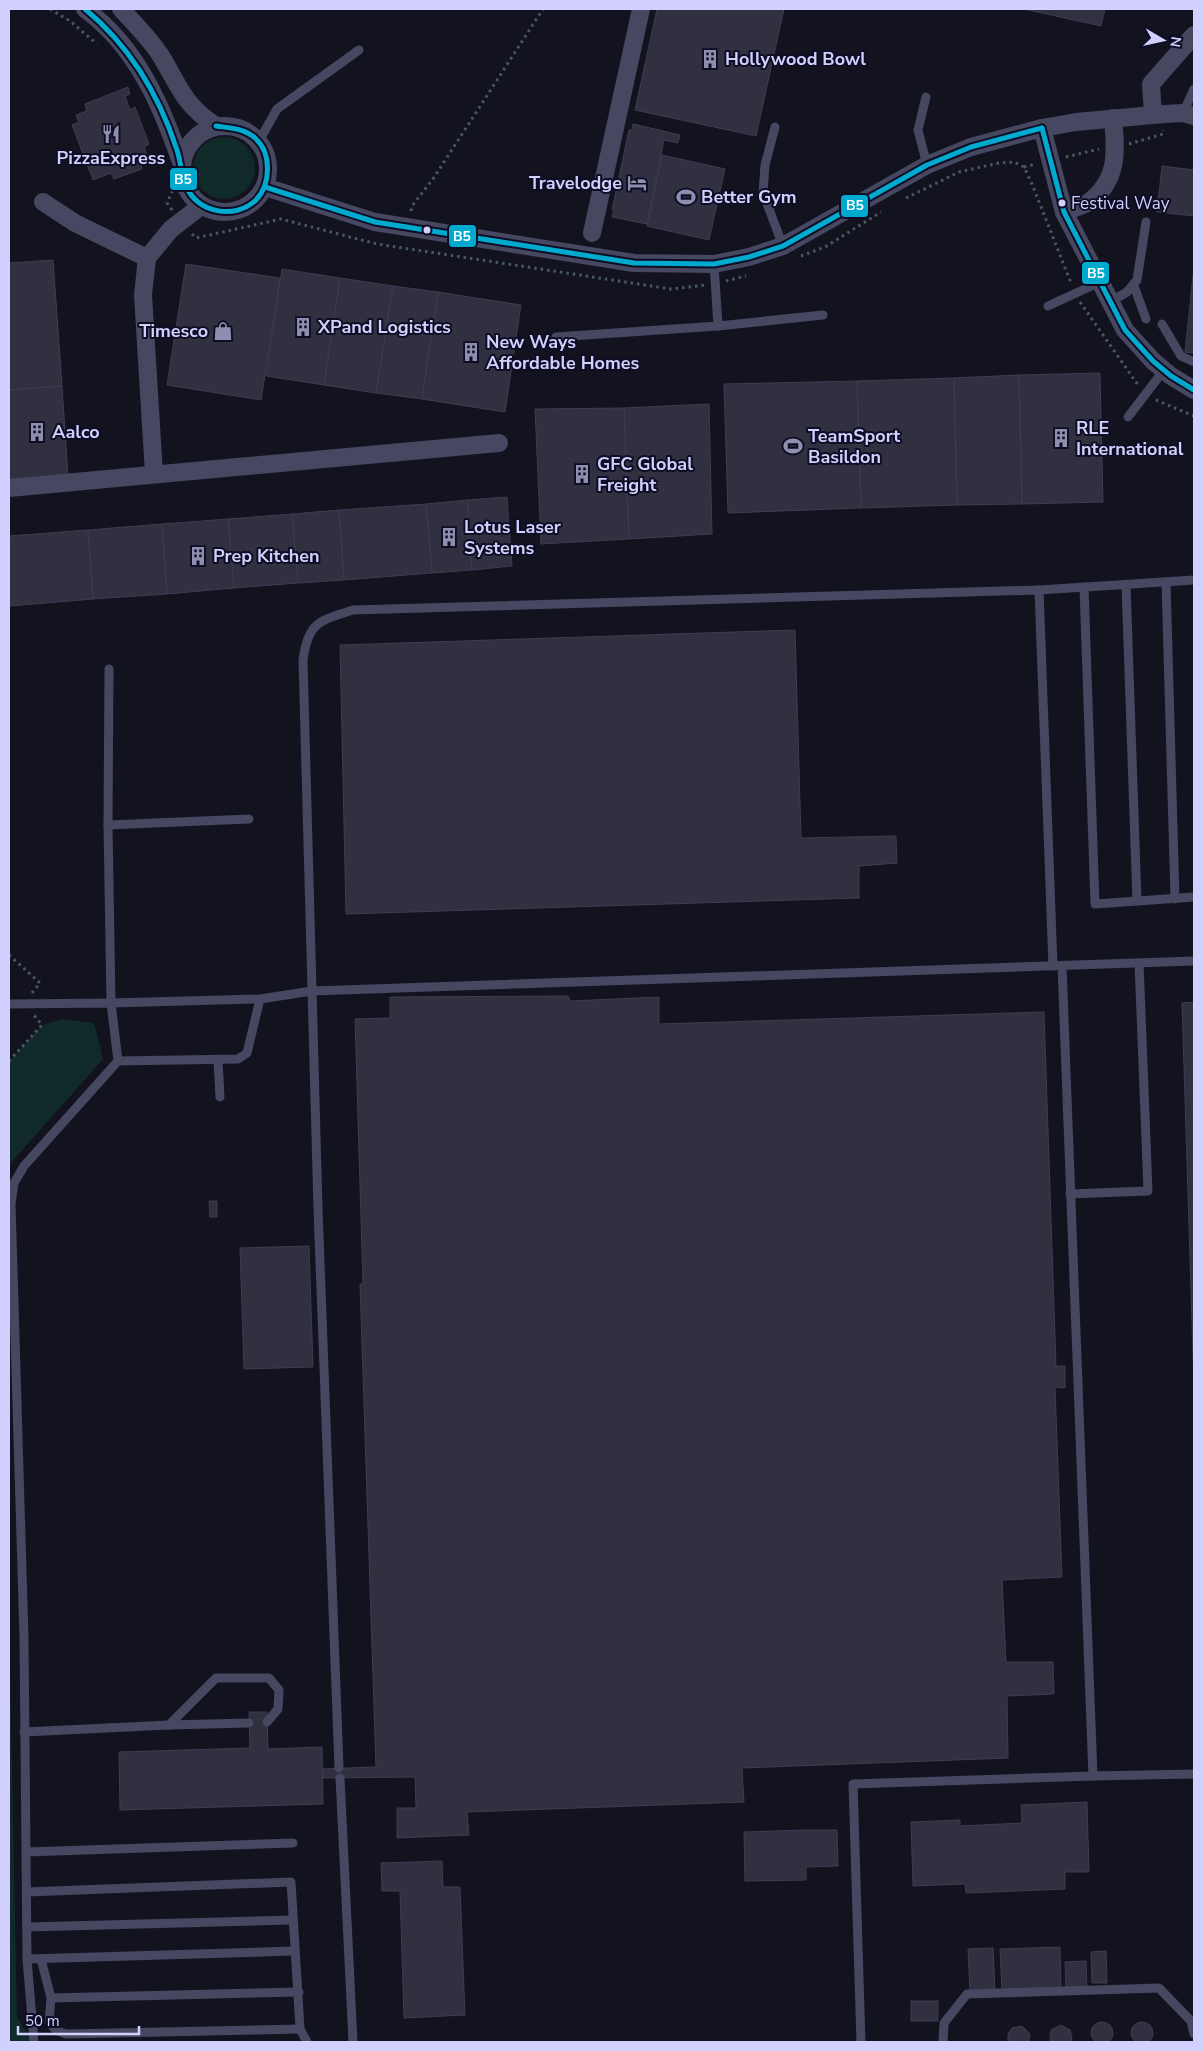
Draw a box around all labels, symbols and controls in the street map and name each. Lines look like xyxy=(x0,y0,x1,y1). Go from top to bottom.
north arrow xyxy=(1138,15,1188,65)
text: N xyxy=(1165,35,1186,49)
place label: Hollywood Bowl xyxy=(725,47,866,71)
building icon: Hollywood Bowl xyxy=(699,48,721,70)
restaurant icon: PizzaExpress xyxy=(100,123,122,145)
place label: PizzaExpress xyxy=(57,146,166,170)
line badge: B5 xyxy=(169,167,198,191)
text: B5 xyxy=(174,170,192,189)
place label: Travelodge xyxy=(529,171,622,195)
hotel icon: Travelodge xyxy=(626,172,648,194)
place label: Better Gym xyxy=(701,185,797,209)
sports icon: Better Gym xyxy=(675,186,697,208)
place label: Festival Way xyxy=(1071,192,1170,215)
line badge: B5 xyxy=(840,194,869,218)
text: B5 xyxy=(846,196,864,215)
marker: Festival Way xyxy=(1057,198,1067,208)
line badge: B5 xyxy=(448,224,477,248)
unlabelled marker xyxy=(422,225,432,235)
text: B5 xyxy=(453,227,471,246)
line badge: B5 xyxy=(1081,261,1110,285)
text: B5 xyxy=(1087,264,1105,283)
place label: XPand Logistics xyxy=(317,315,451,339)
building icon: XPand Logistics xyxy=(292,316,314,338)
place label: Timesco xyxy=(139,319,208,343)
shop icon: Timesco xyxy=(212,320,234,342)
place label: New Ways Affordable Homes xyxy=(486,330,639,375)
building icon: New Ways Affordable Homes xyxy=(460,341,482,363)
place label: RLE International xyxy=(1076,416,1184,461)
place label: Aalco xyxy=(52,420,100,444)
building icon: Aalco xyxy=(26,421,48,443)
place label: TeamSport Basildon xyxy=(808,424,900,469)
building icon: RLE International xyxy=(1050,427,1072,449)
sports icon: TeamSport Basildon xyxy=(782,435,804,457)
place label: GFC Global Freight xyxy=(597,452,693,497)
building icon: GFC Global Freight xyxy=(571,463,593,485)
place label: Lotus Laser Systems xyxy=(464,515,561,560)
building icon: Lotus Laser Systems xyxy=(438,526,460,548)
place label: Prep Kitchen xyxy=(213,544,320,568)
building icon: Prep Kitchen xyxy=(187,545,209,567)
scale bar xyxy=(18,2004,139,2036)
text: 50 m xyxy=(25,2011,60,2031)

